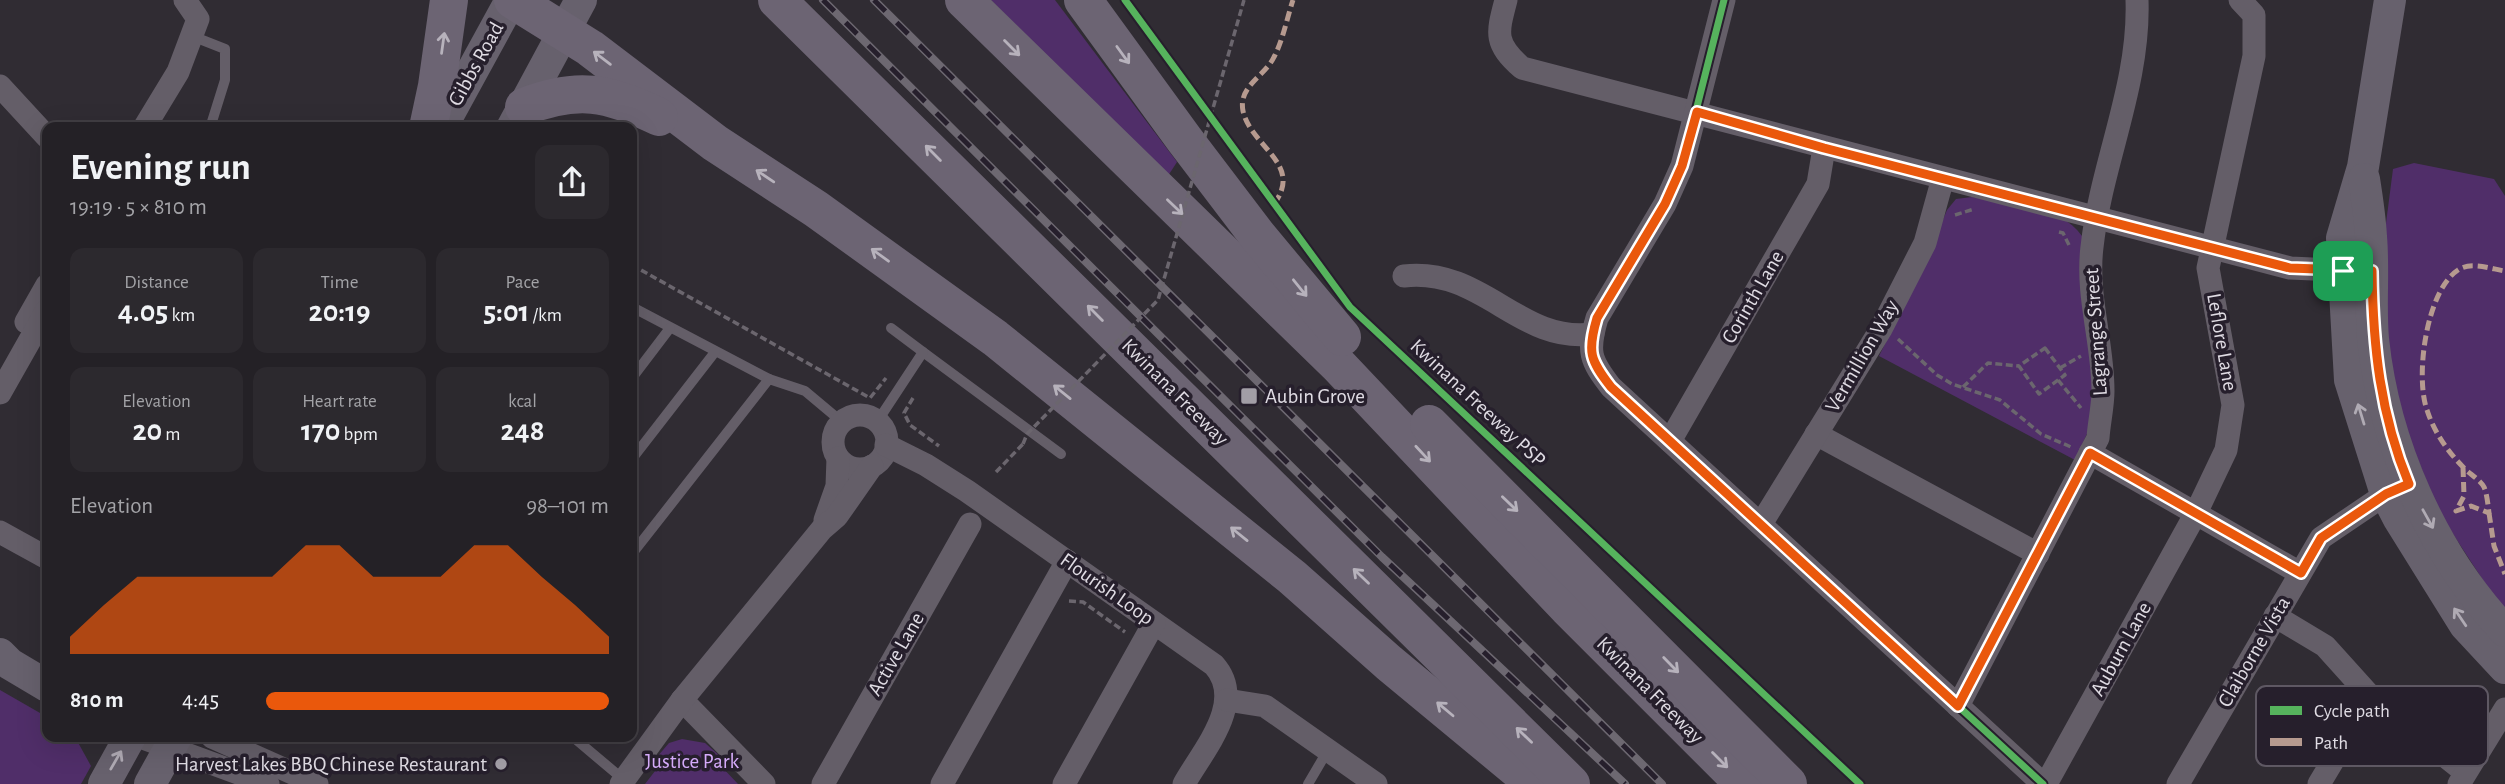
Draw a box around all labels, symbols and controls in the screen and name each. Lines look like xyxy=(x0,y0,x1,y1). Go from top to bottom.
street label: Gibbs Road xyxy=(444,18,508,109)
one-way arrow xyxy=(437,32,450,55)
one-way arrow xyxy=(1004,40,1021,57)
one-way arrow xyxy=(1116,45,1130,64)
one-way arrow xyxy=(593,50,612,65)
one-way arrow xyxy=(925,144,942,161)
button: share xyxy=(535,145,609,219)
text: Evening run xyxy=(70,149,251,187)
one-way arrow xyxy=(756,169,776,183)
text: 19:19 · 5 × 810 m xyxy=(70,196,207,219)
one-way arrow xyxy=(1167,198,1184,215)
pin xyxy=(2313,241,2373,301)
street label: Corinth Lane xyxy=(1718,247,1788,347)
one-way arrow xyxy=(871,248,890,262)
icon: arrive xyxy=(2324,252,2362,290)
street label: Lagrange Street xyxy=(2081,267,2111,397)
text: Distance xyxy=(124,273,189,292)
text: Time xyxy=(321,273,358,292)
text: Pace xyxy=(505,273,540,292)
one-way arrow xyxy=(1292,279,1308,297)
street label: Leflore Lane xyxy=(2203,292,2241,392)
text: 4.05 xyxy=(118,297,168,327)
text: 20:19 xyxy=(309,297,370,327)
text: 5:01 xyxy=(483,297,529,327)
street label: Vermillion Way xyxy=(1822,297,1902,415)
one-way arrow xyxy=(1087,304,1104,321)
text: km xyxy=(168,306,195,325)
text: /km xyxy=(529,306,562,325)
street label: Kwinana Freeway xyxy=(1118,335,1232,449)
street label: Kwinana Freeway PSP xyxy=(1406,335,1550,471)
one-way arrow xyxy=(1053,384,1071,399)
marker: Aubin Grove xyxy=(1239,386,1259,406)
place label: Aubin Grove xyxy=(1265,386,1365,407)
text: Elevation xyxy=(122,392,191,411)
text: Heart rate xyxy=(302,392,377,411)
text: kcal xyxy=(508,392,537,411)
one-way arrow xyxy=(2353,403,2366,425)
text: 20 xyxy=(132,416,162,446)
text: 170 xyxy=(301,416,340,446)
text: 248 xyxy=(500,416,545,446)
text: m xyxy=(162,425,181,444)
text: bpm xyxy=(340,425,378,444)
one-way arrow xyxy=(1415,445,1432,462)
text: Elevation xyxy=(70,495,153,518)
text: 98–101 m xyxy=(526,495,609,518)
one-way arrow xyxy=(1501,495,1518,512)
one-way arrow xyxy=(2421,508,2435,528)
one-way arrow xyxy=(1231,526,1249,542)
street label: Flourish Loop xyxy=(1056,549,1158,629)
one-way arrow xyxy=(1353,568,1370,585)
street label: Claiborne Vista xyxy=(2214,593,2294,711)
street label: Auburn Lane xyxy=(2087,599,2155,699)
one-way arrow xyxy=(2453,608,2467,627)
street label: Active Lane xyxy=(864,609,928,699)
street label: Kwinana Freeway xyxy=(1593,633,1707,747)
one-way arrow xyxy=(1662,656,1679,673)
legend xyxy=(2256,686,2488,766)
text: 810 m xyxy=(70,689,124,712)
text: 4:45 xyxy=(182,689,219,712)
one-way arrow xyxy=(1436,701,1454,717)
text: Cycle path xyxy=(2314,702,2390,721)
one-way arrow xyxy=(1516,726,1533,743)
text: Path xyxy=(2314,734,2348,753)
one-way arrow xyxy=(109,751,123,771)
park label: Justice Park xyxy=(645,751,739,772)
one-way arrow xyxy=(1712,752,1729,769)
place label: Harvest Lakes BBQ Chinese Restaurant xyxy=(175,754,487,775)
marker: Harvest Lakes BBQ Chinese Restaurant xyxy=(493,756,509,772)

